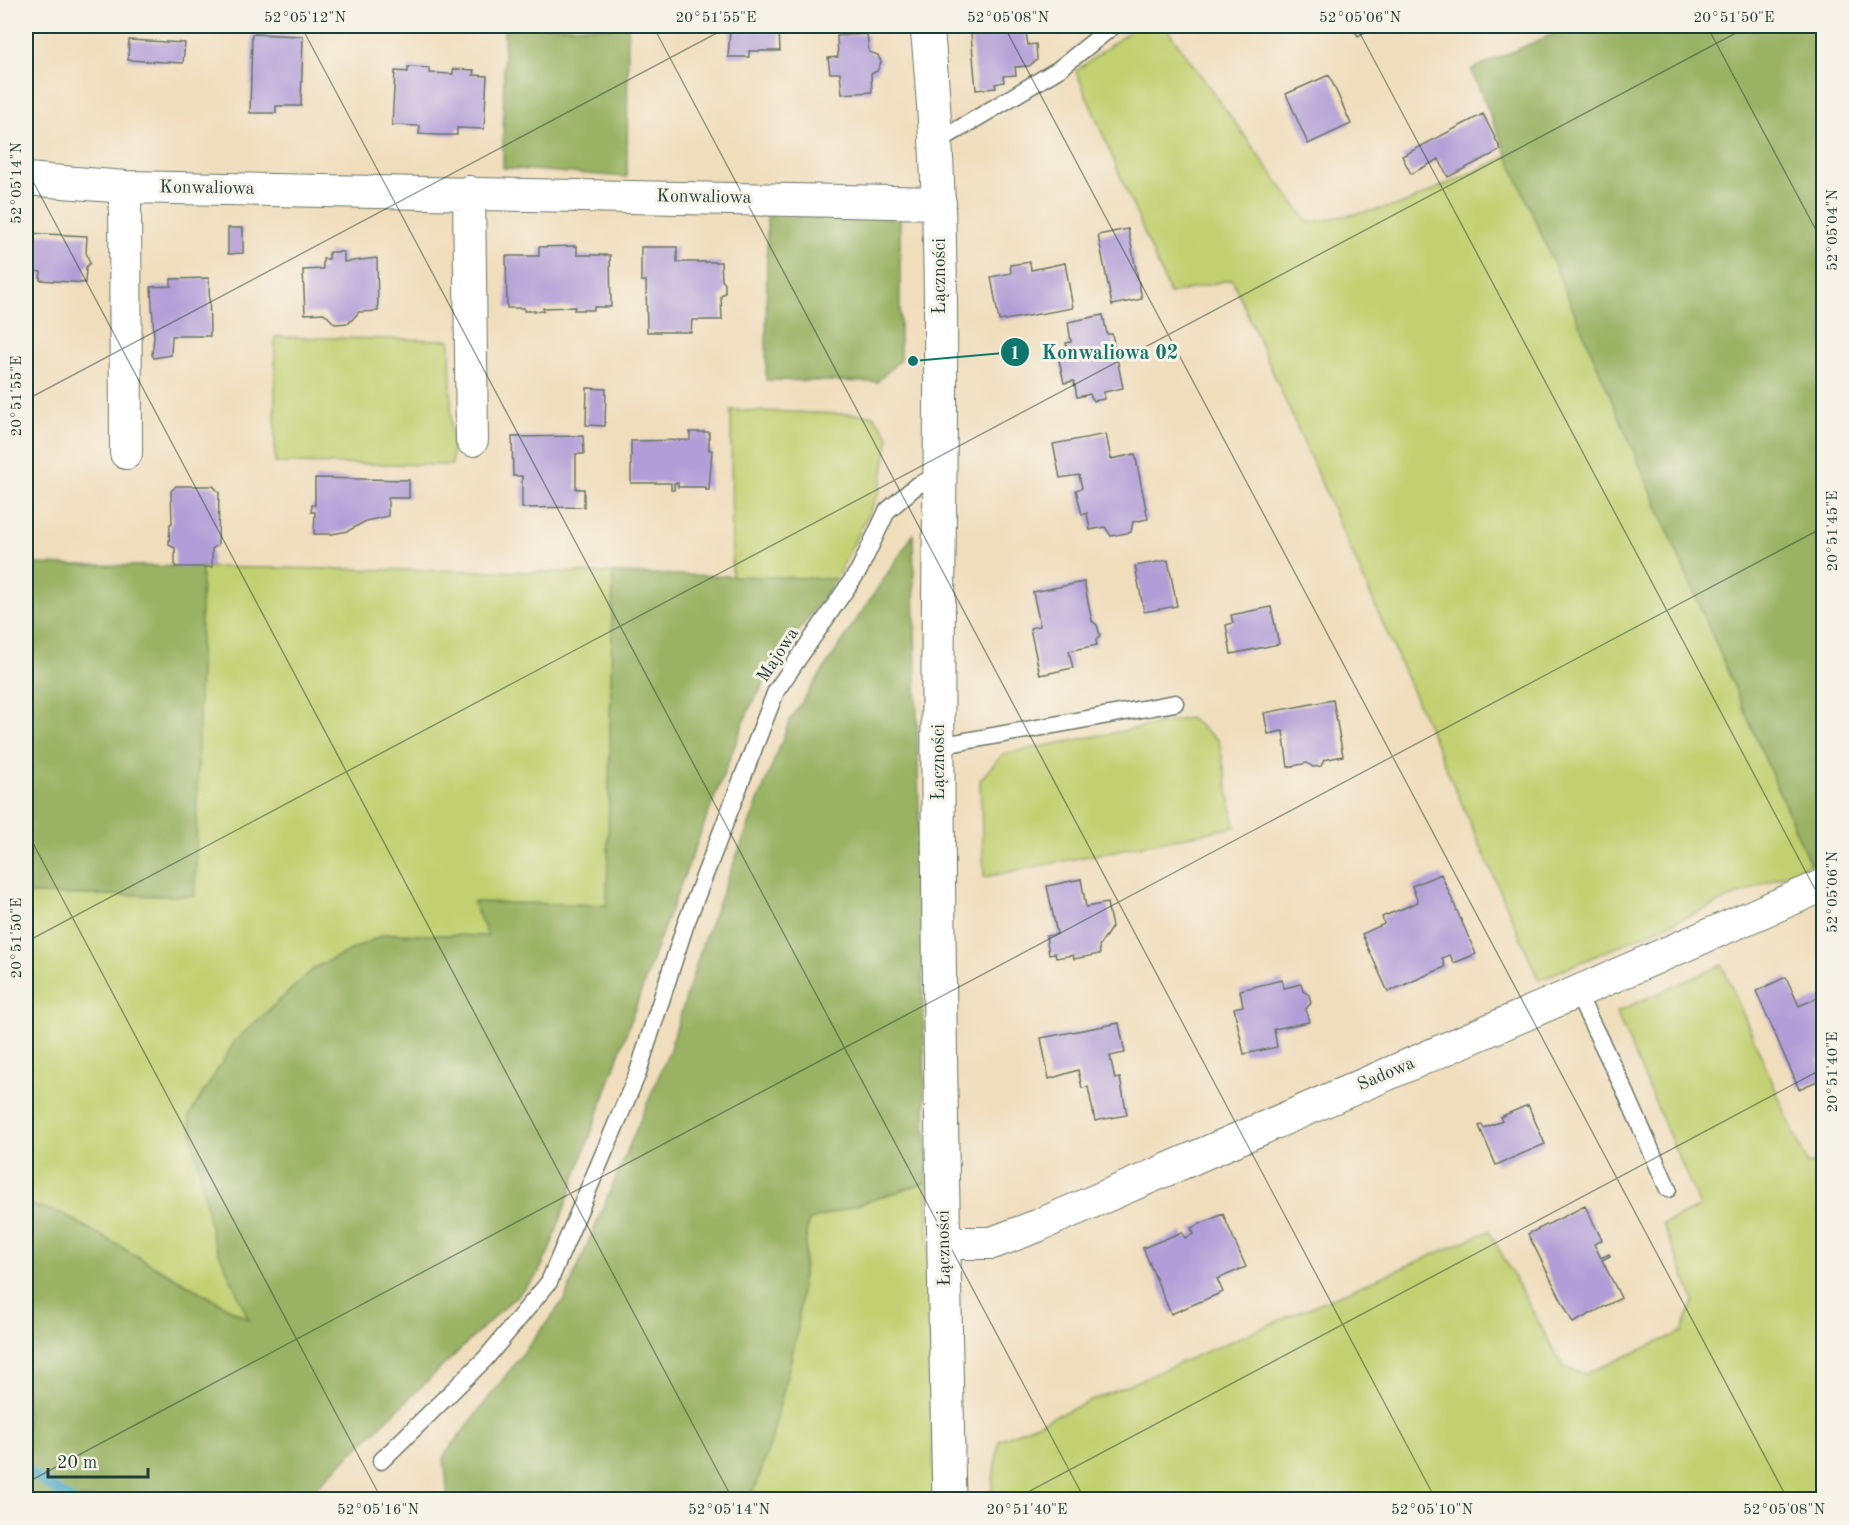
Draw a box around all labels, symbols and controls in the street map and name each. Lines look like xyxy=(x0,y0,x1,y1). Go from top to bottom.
text: 52°05'12"N xyxy=(264,11,346,26)
text: 20°51'55"E xyxy=(676,11,756,26)
text: 52°05'08"N xyxy=(967,11,1049,26)
text: 52°05'06"N xyxy=(1319,11,1401,26)
text: 20°51'50"E xyxy=(1694,11,1774,26)
text: 52°05'14"N xyxy=(10,142,25,224)
street label: Konwaliowa xyxy=(159,178,255,198)
street label: Konwaliowa xyxy=(656,187,752,207)
text: 52°05'04"N xyxy=(1826,189,1841,271)
street label: Łączności xyxy=(931,238,949,314)
callout: Konwaliowa 02 xyxy=(1000,333,1191,371)
text: Konwaliowa 02 xyxy=(1042,344,1178,364)
text: 1 xyxy=(1010,345,1020,363)
text: 20°51'55"E xyxy=(10,356,25,436)
text: 20°51'45"E xyxy=(1826,491,1841,571)
street label: Majowa xyxy=(754,625,802,685)
street label: Łączności xyxy=(930,724,948,800)
text: 52°05'06"N xyxy=(1826,851,1841,933)
text: 20°51'50"E xyxy=(10,898,25,978)
text: 20°51'40"E xyxy=(1826,1032,1841,1112)
street label: Sadowa xyxy=(1355,1054,1417,1094)
street label: Łączności xyxy=(934,1210,954,1286)
scale bar xyxy=(48,1441,148,1479)
text: 20 m xyxy=(57,1454,97,1472)
text: 52°05'16"N xyxy=(337,1503,419,1518)
text: 52°05'14"N xyxy=(688,1503,770,1518)
text: 20°51'40"E xyxy=(987,1503,1067,1518)
text: 52°05'10"N xyxy=(1391,1503,1473,1518)
text: 52°05'08"N xyxy=(1743,1503,1825,1518)

